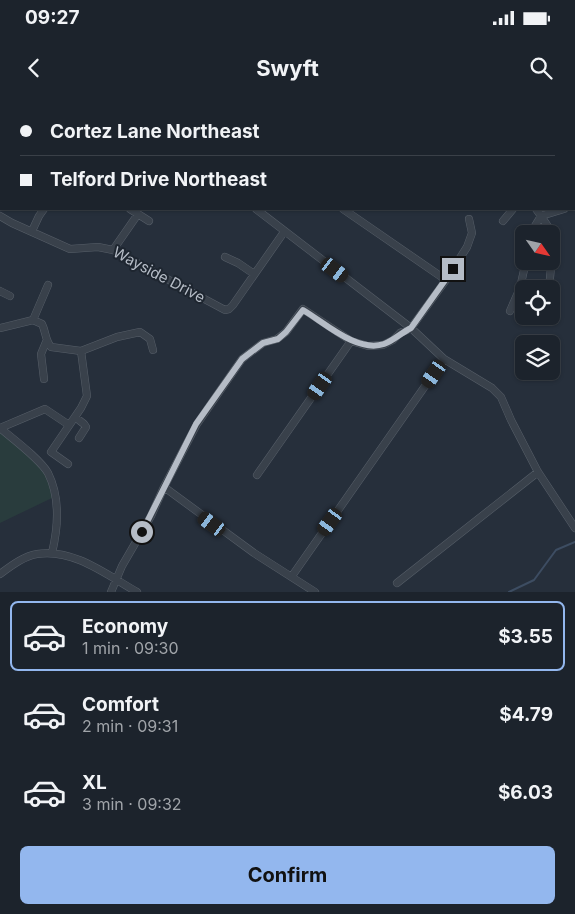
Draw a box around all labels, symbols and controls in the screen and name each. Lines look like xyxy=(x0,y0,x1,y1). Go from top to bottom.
text: 09:27 xyxy=(25,6,80,29)
icon: back xyxy=(20,54,48,82)
icon: search xyxy=(527,54,555,82)
text: Swyft xyxy=(256,55,319,81)
text: Cortez Lane Northeast xyxy=(50,120,260,143)
text: Telford Drive Northeast xyxy=(50,168,267,191)
north arrow xyxy=(515,225,560,270)
map controls xyxy=(515,225,560,380)
street label: Wayside Drive xyxy=(110,242,209,307)
car xyxy=(318,255,351,285)
route end xyxy=(442,258,464,280)
button: locate xyxy=(515,280,560,325)
button: layers xyxy=(515,335,560,380)
car xyxy=(419,357,448,391)
car xyxy=(305,369,334,403)
car xyxy=(315,505,344,539)
car xyxy=(195,509,228,539)
route start xyxy=(131,521,153,543)
icon: car xyxy=(22,614,67,659)
text: Economy xyxy=(82,615,168,638)
text: $3.55 xyxy=(498,625,553,648)
text: 1 min · 09:30 xyxy=(82,638,179,658)
icon: car xyxy=(22,692,67,737)
text: Comfort xyxy=(82,693,159,716)
text: $4.79 xyxy=(499,703,553,726)
text: 2 min · 09:31 xyxy=(82,716,178,736)
icon: car xyxy=(22,770,67,815)
text: XL xyxy=(82,771,107,794)
text: $6.03 xyxy=(498,781,553,804)
text: 3 min · 09:32 xyxy=(82,794,182,814)
button: Confirm xyxy=(20,846,555,904)

